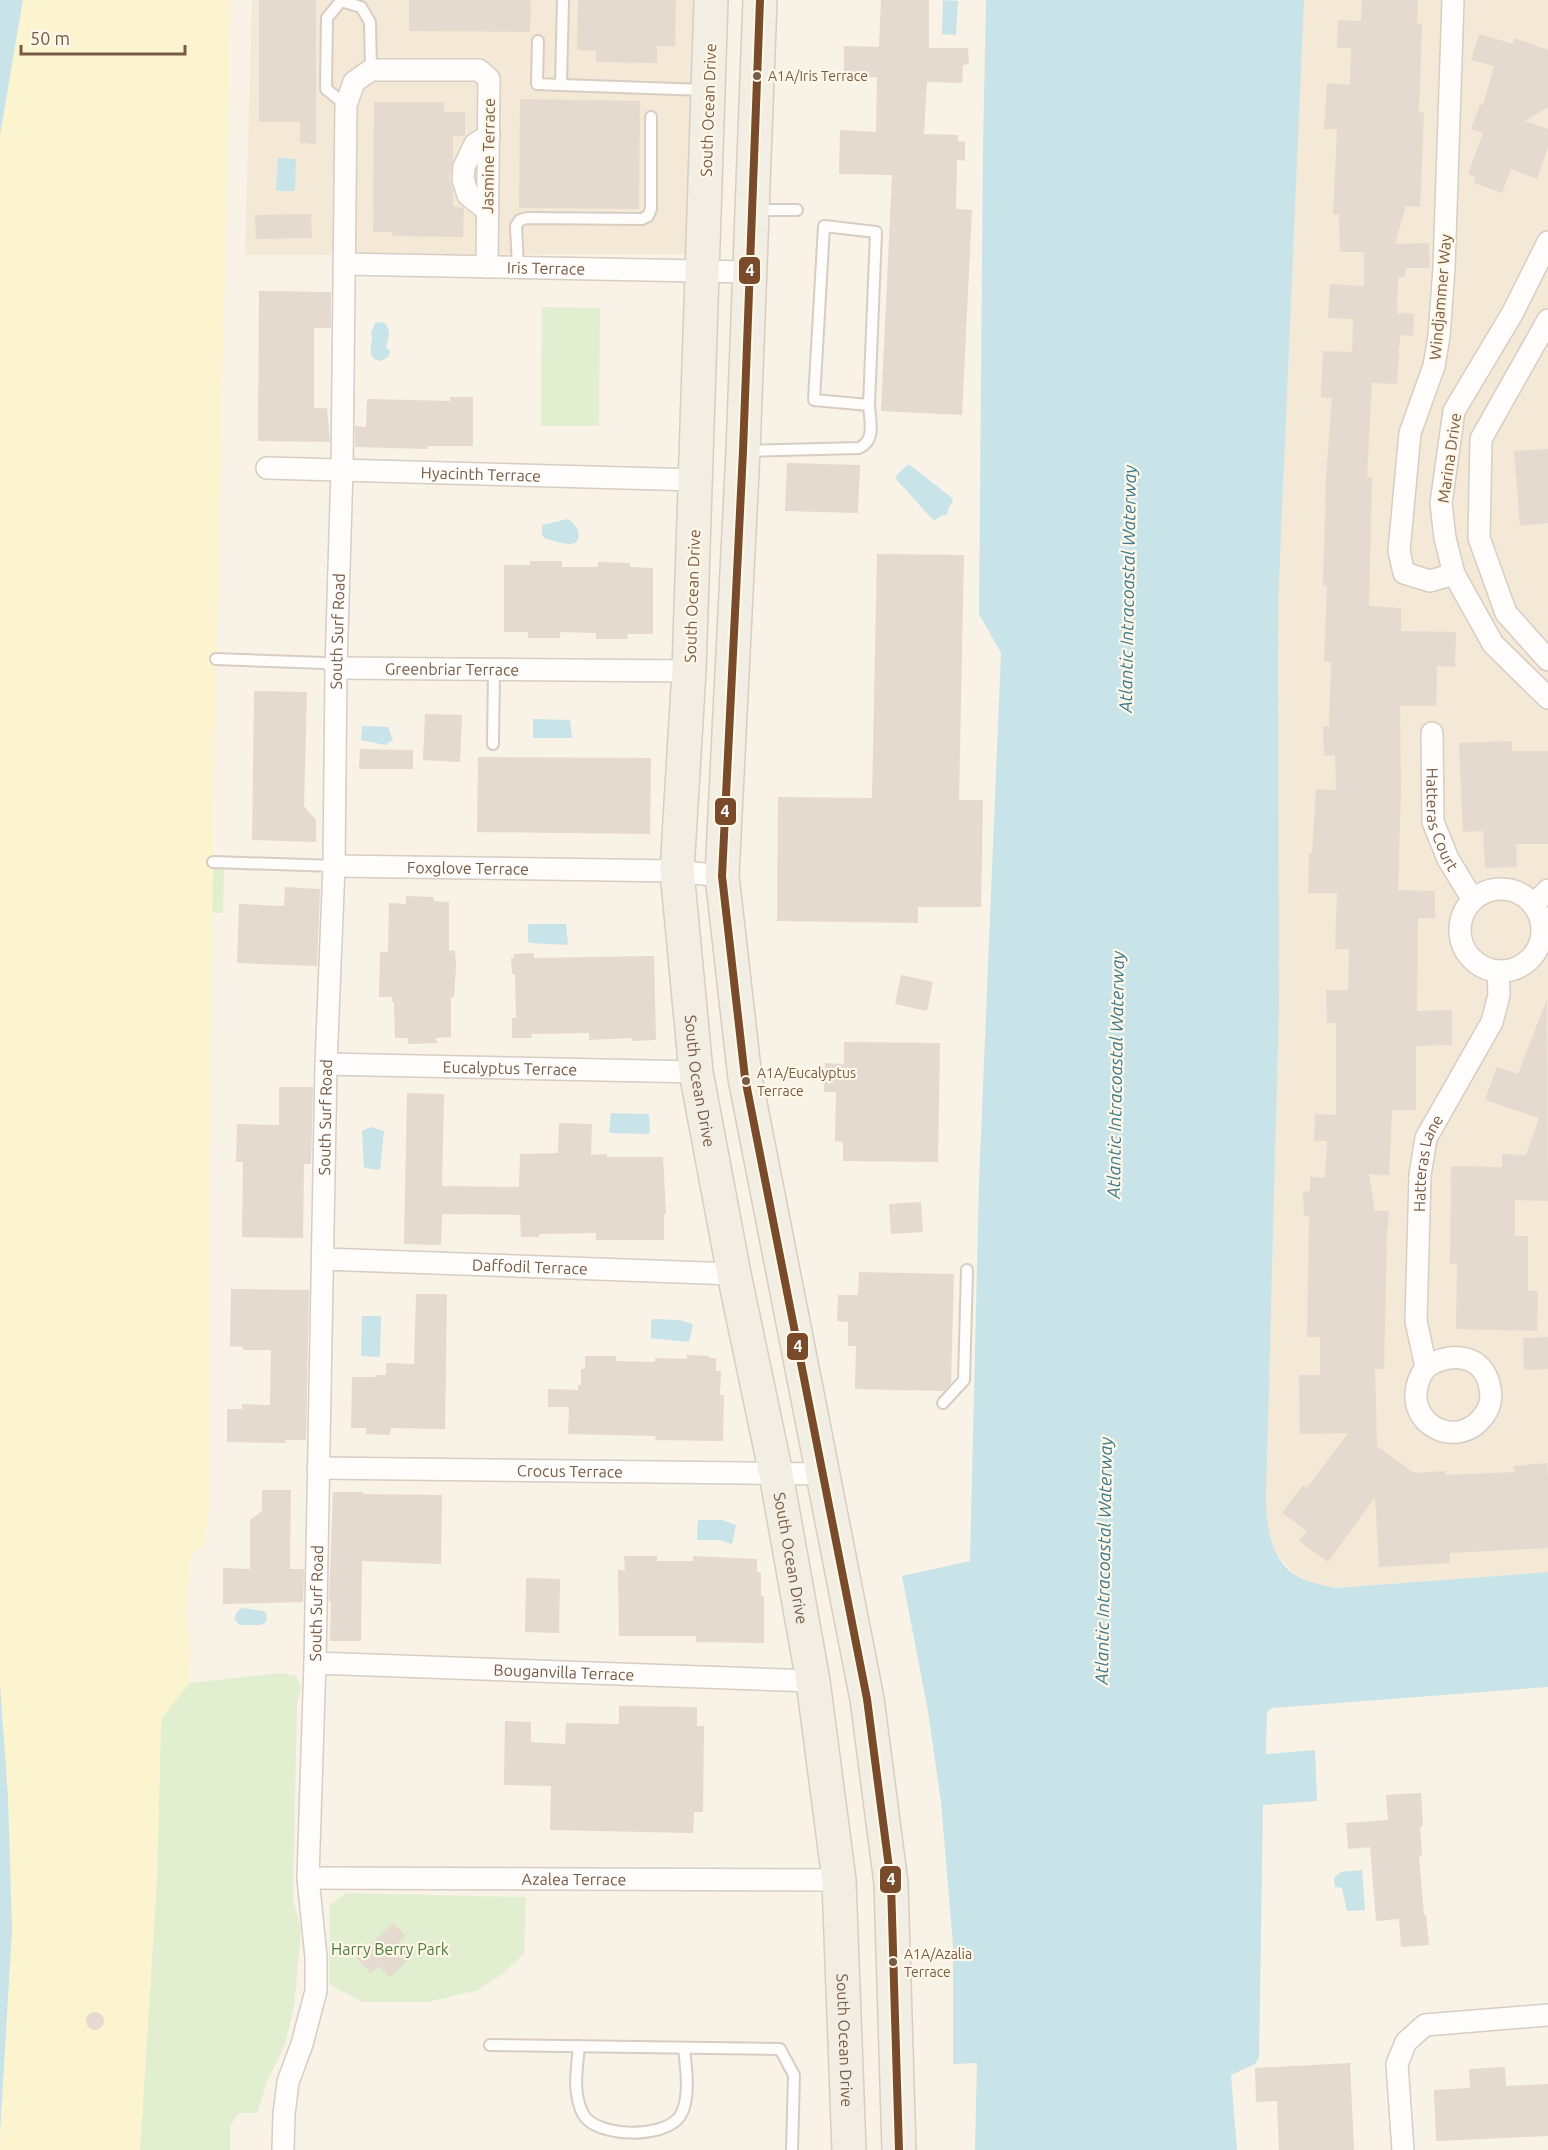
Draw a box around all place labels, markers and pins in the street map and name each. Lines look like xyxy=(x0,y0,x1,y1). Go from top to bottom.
place label: A1A/Iris Terrace xyxy=(768,68,868,84)
marker: A1A/Iris Terrace xyxy=(751,70,763,82)
place label: A1A/Eucalyptus Terrace xyxy=(757,1065,856,1099)
marker: A1A/Eucalyptus Terrace xyxy=(740,1075,752,1087)
place label: A1A/Azalia Terrace xyxy=(904,1946,972,1980)
marker: A1A/Azalia Terrace xyxy=(887,1956,899,1968)

